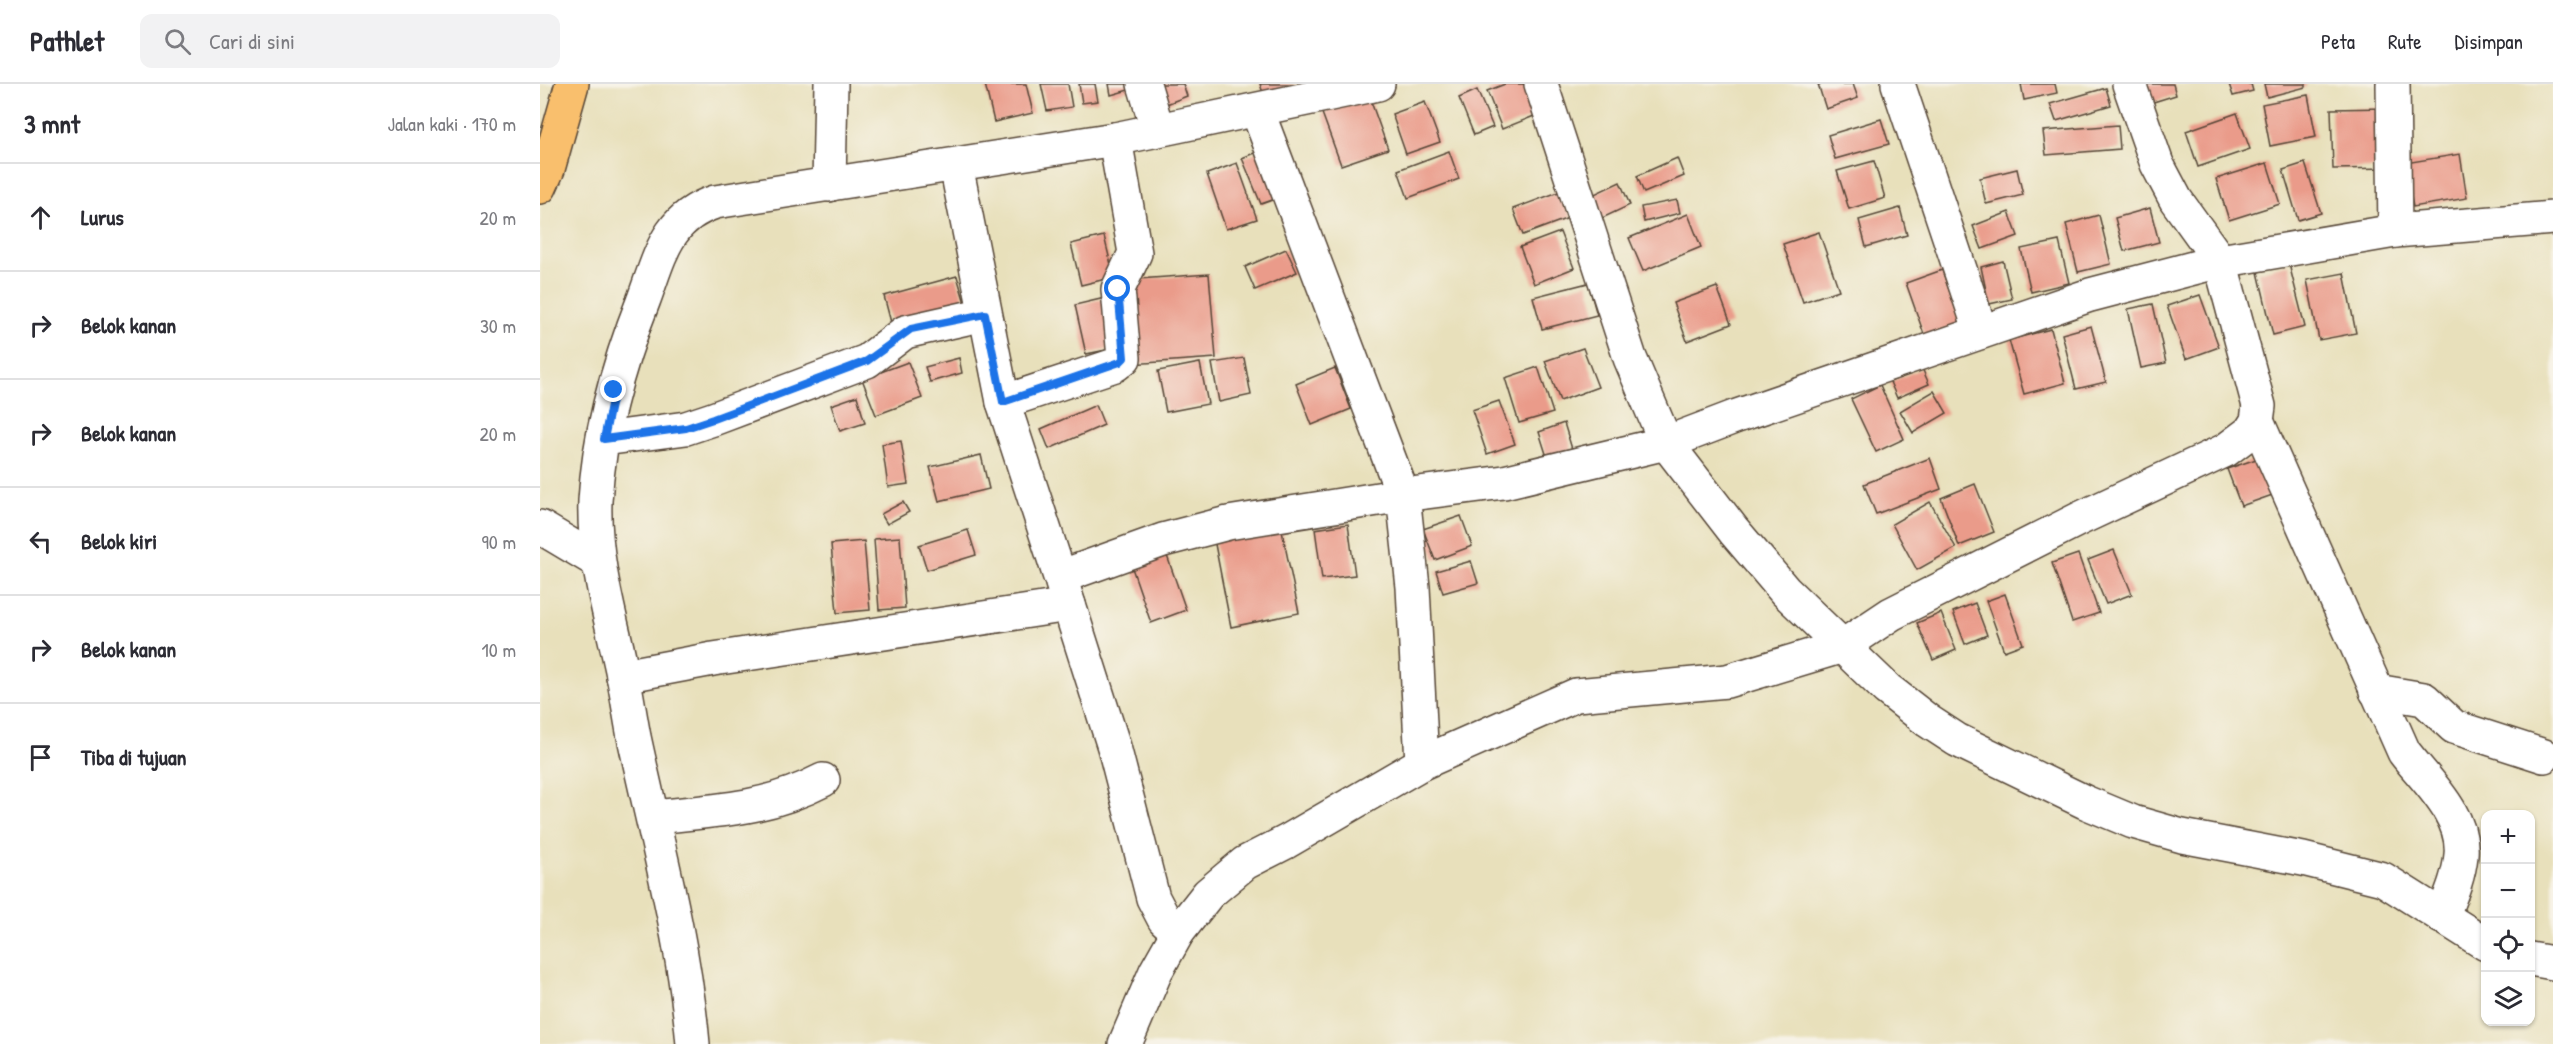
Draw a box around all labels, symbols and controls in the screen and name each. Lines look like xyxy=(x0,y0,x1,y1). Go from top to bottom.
search box xyxy=(140,14,560,68)
text: Pathlet xyxy=(30,22,104,60)
icon: search xyxy=(161,25,194,58)
text: Cari di sini xyxy=(209,26,295,56)
text: Peta xyxy=(2321,27,2355,56)
text: Rute xyxy=(2388,27,2422,56)
text: Disimpan xyxy=(2455,27,2523,56)
text: 3 mnt xyxy=(24,106,80,141)
text: Jalan kaki · 170 m xyxy=(388,110,516,137)
icon: ahead xyxy=(24,201,57,234)
text: Lurus xyxy=(81,202,124,232)
text: 20 m xyxy=(479,204,516,231)
route start xyxy=(1104,275,1130,301)
icon: right xyxy=(24,309,57,342)
text: Belok kanan xyxy=(81,310,176,340)
text: 30 m xyxy=(480,312,516,339)
route end xyxy=(600,376,626,402)
icon: right xyxy=(24,417,57,450)
text: Belok kanan xyxy=(81,418,176,448)
text: 20 m xyxy=(479,420,516,447)
icon: left xyxy=(24,525,57,558)
text: Belok kiri xyxy=(81,526,157,556)
text: 90 m xyxy=(482,528,516,555)
icon: right xyxy=(24,633,57,666)
text: Belok kanan xyxy=(81,634,176,664)
text: 10 m xyxy=(482,636,516,663)
icon: arrive xyxy=(24,741,57,774)
text: Tiba di tujuan xyxy=(81,742,186,772)
map controls xyxy=(2481,810,2535,1026)
button: + xyxy=(2481,810,2535,864)
button: − xyxy=(2481,864,2535,918)
button: locate xyxy=(2481,918,2535,972)
button: layers xyxy=(2481,972,2535,1026)

